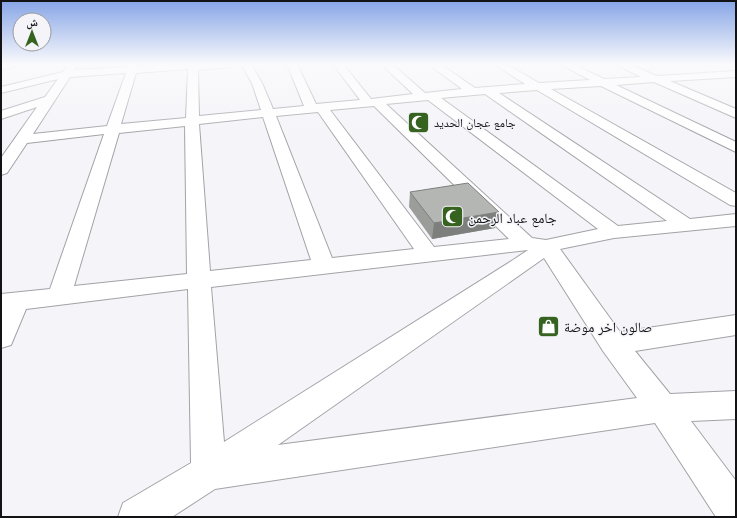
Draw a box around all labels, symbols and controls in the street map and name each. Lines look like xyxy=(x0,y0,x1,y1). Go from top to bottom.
north arrow xyxy=(12,12,52,52)
text: ش xyxy=(26,15,38,30)
mosque icon: جامع عجان الحديد xyxy=(405,109,431,135)
place label: جامع عجان الحديد xyxy=(434,115,516,130)
mosque icon: جامع عباد الرحمن xyxy=(439,204,465,230)
place label: جامع عباد الرحمن xyxy=(468,209,557,228)
shop icon: صالون اخر موضة xyxy=(536,313,562,339)
place label: صالون اخر موضة xyxy=(564,318,652,336)

